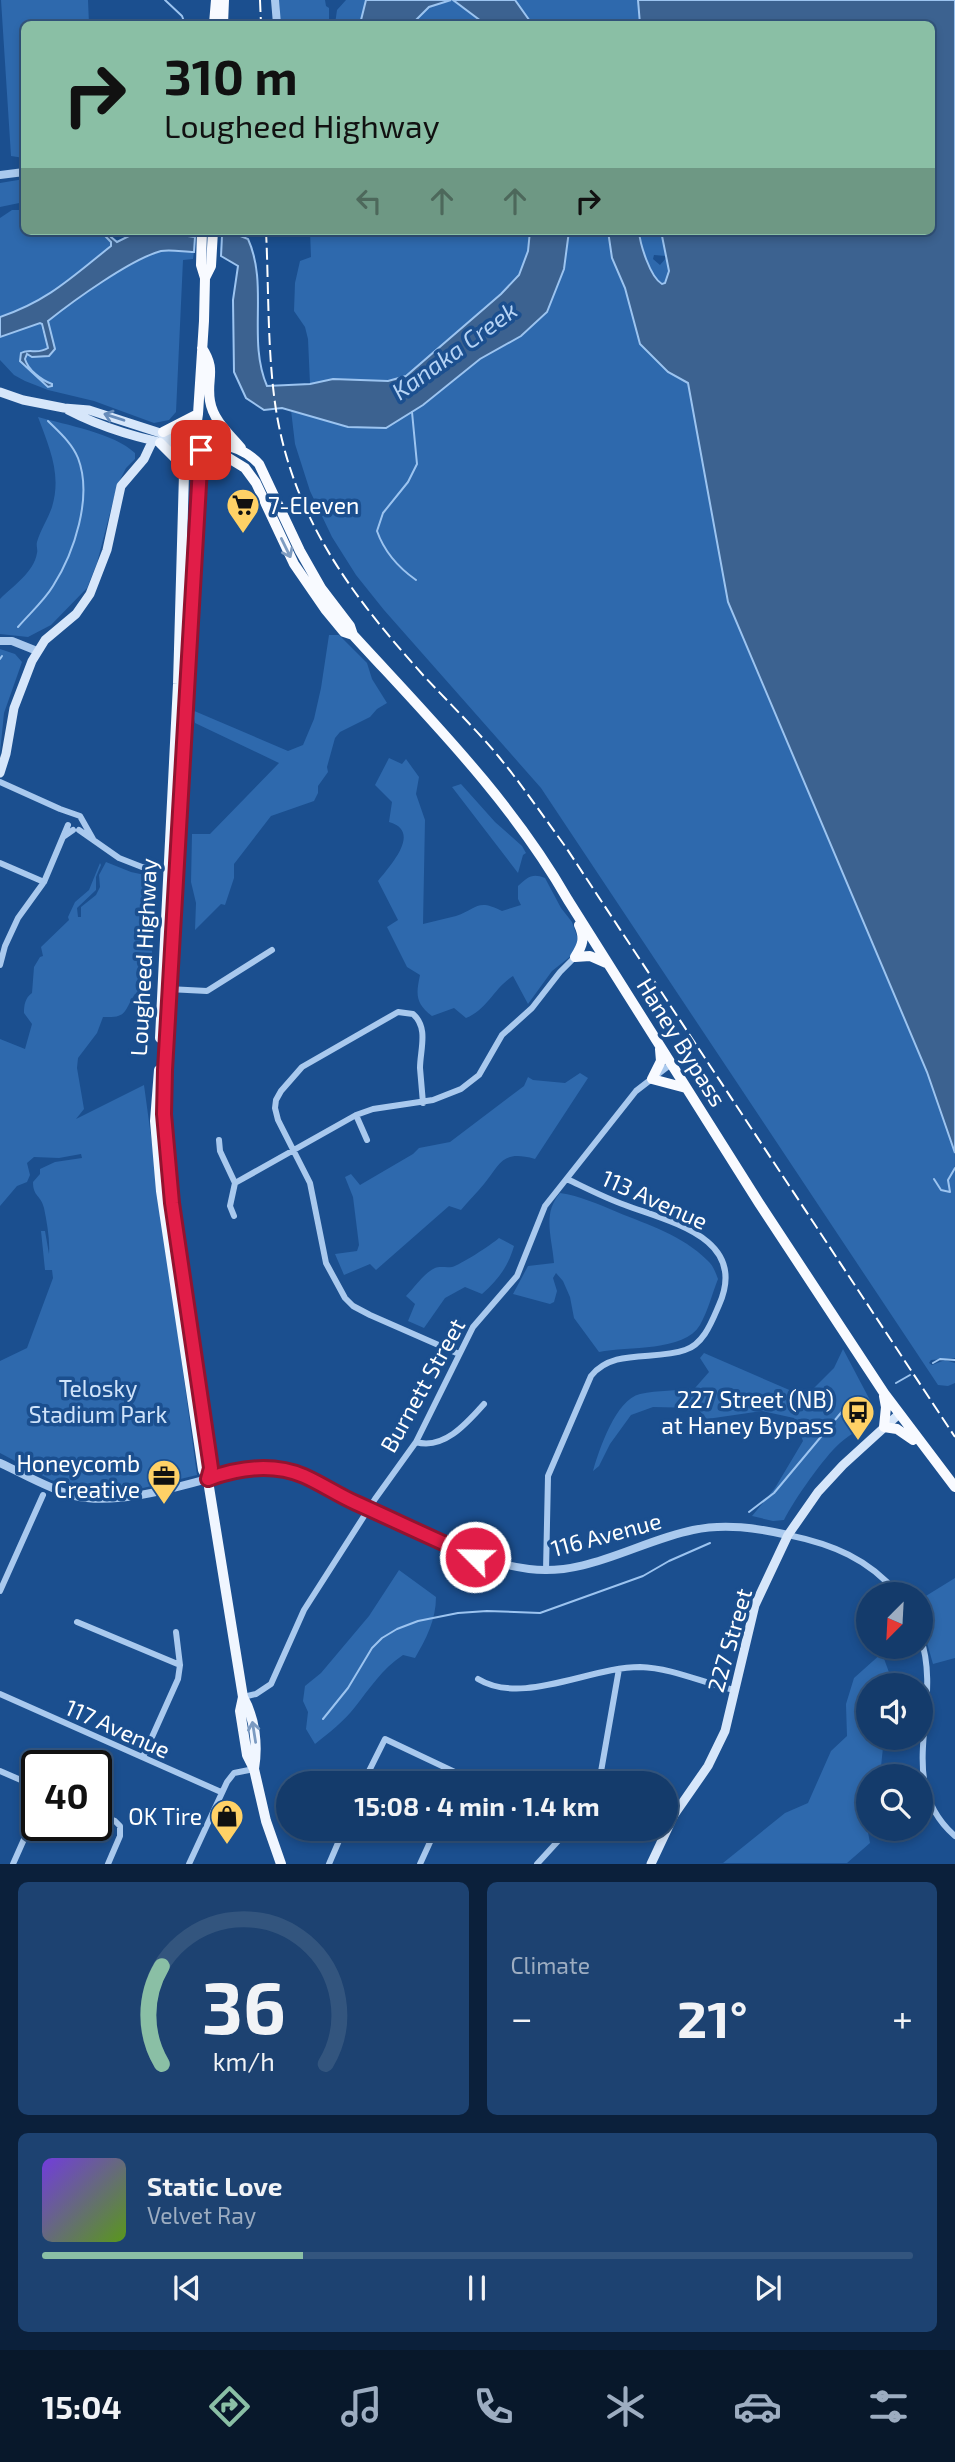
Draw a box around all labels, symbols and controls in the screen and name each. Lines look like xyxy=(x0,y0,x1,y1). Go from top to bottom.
text: 310 m xyxy=(164,46,298,105)
icon: right xyxy=(49,49,140,140)
text: Lougheed Highway xyxy=(164,106,440,144)
icon: left xyxy=(350,182,388,220)
icon: ahead xyxy=(423,182,461,220)
icon: ahead xyxy=(496,182,534,220)
icon: right xyxy=(569,182,607,220)
water label: Kanaka Creek xyxy=(386,295,522,405)
one-way arrow xyxy=(103,410,125,422)
pin xyxy=(171,420,231,480)
icon: arrive xyxy=(182,431,220,469)
supermarket icon: 7-Eleven xyxy=(224,486,262,535)
place label: 7-Eleven xyxy=(268,491,359,519)
one-way arrow xyxy=(280,537,294,558)
street label: Lougheed Highway xyxy=(124,857,162,1057)
street label: Haney Bypass xyxy=(631,973,733,1111)
street label: 113 Avenue xyxy=(598,1163,712,1235)
street label: Burnett Street xyxy=(374,1313,470,1457)
park label: Telosky Stadium Park xyxy=(29,1374,168,1428)
place label: 227 Street (NB) at Haney Bypass xyxy=(661,1385,834,1439)
bus stop icon: 227 Street (NB) at Haney Bypass xyxy=(839,1393,877,1442)
place label: Honeycomb Creative xyxy=(17,1449,140,1503)
office icon: Honeycomb Creative xyxy=(145,1457,183,1506)
street label: 116 Avenue xyxy=(548,1506,664,1562)
position arrow xyxy=(438,1520,512,1594)
north arrow xyxy=(856,1582,933,1659)
map controls xyxy=(856,1582,933,1841)
street label: 227 Street xyxy=(701,1585,757,1695)
button: sound xyxy=(856,1673,933,1750)
street label: 117 Avenue xyxy=(61,1692,175,1764)
one-way arrow xyxy=(247,1721,260,1744)
speed limit sign: 40 xyxy=(21,1750,112,1841)
button: search xyxy=(856,1764,933,1841)
text: 15:08 · 4 min · 1.4 km xyxy=(354,1790,600,1821)
shop icon: OK Tire xyxy=(208,1797,246,1846)
place label: OK Tire xyxy=(128,1802,202,1830)
text: Climate xyxy=(511,1951,590,1979)
text: 36 xyxy=(201,1962,285,2050)
text: 21° xyxy=(677,1986,748,2048)
text: − xyxy=(511,1994,533,2040)
text: + xyxy=(892,1994,913,2040)
text: km/h xyxy=(212,2046,274,2076)
text: Static Love xyxy=(147,2170,283,2201)
text: Velvet Ray xyxy=(147,2201,256,2229)
icon: previous xyxy=(168,2269,206,2307)
icon: pause xyxy=(458,2269,496,2307)
icon: next xyxy=(749,2269,787,2307)
icon: directions xyxy=(205,2382,254,2431)
icon: music xyxy=(337,2382,386,2431)
icon: phone xyxy=(469,2382,518,2431)
icon: climate xyxy=(601,2382,650,2431)
icon: car xyxy=(733,2382,782,2431)
icon: filters xyxy=(864,2382,913,2431)
text: 15:04 xyxy=(41,2387,122,2425)

